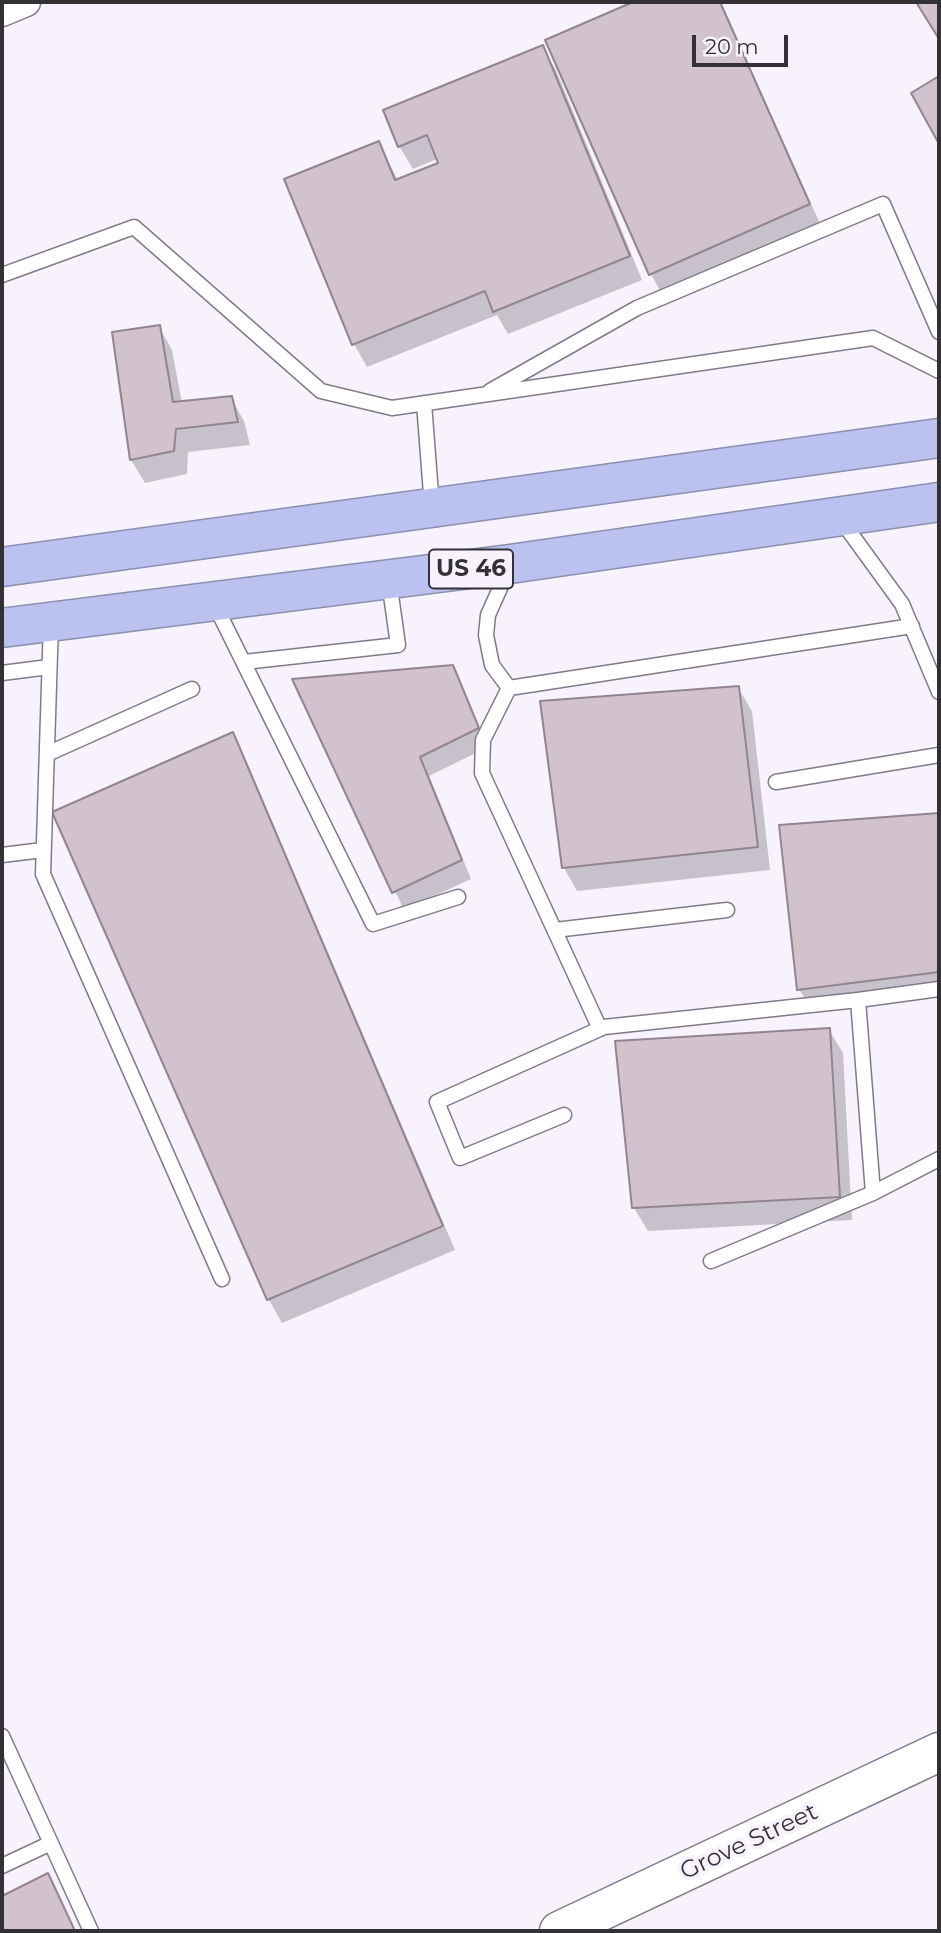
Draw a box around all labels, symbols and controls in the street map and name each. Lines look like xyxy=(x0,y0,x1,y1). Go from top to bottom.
scale bar xyxy=(696,21,792,65)
text: 20 m xyxy=(705,34,759,59)
road number: US 46 xyxy=(429,550,513,589)
street label: Grove Street xyxy=(676,1798,822,1886)

